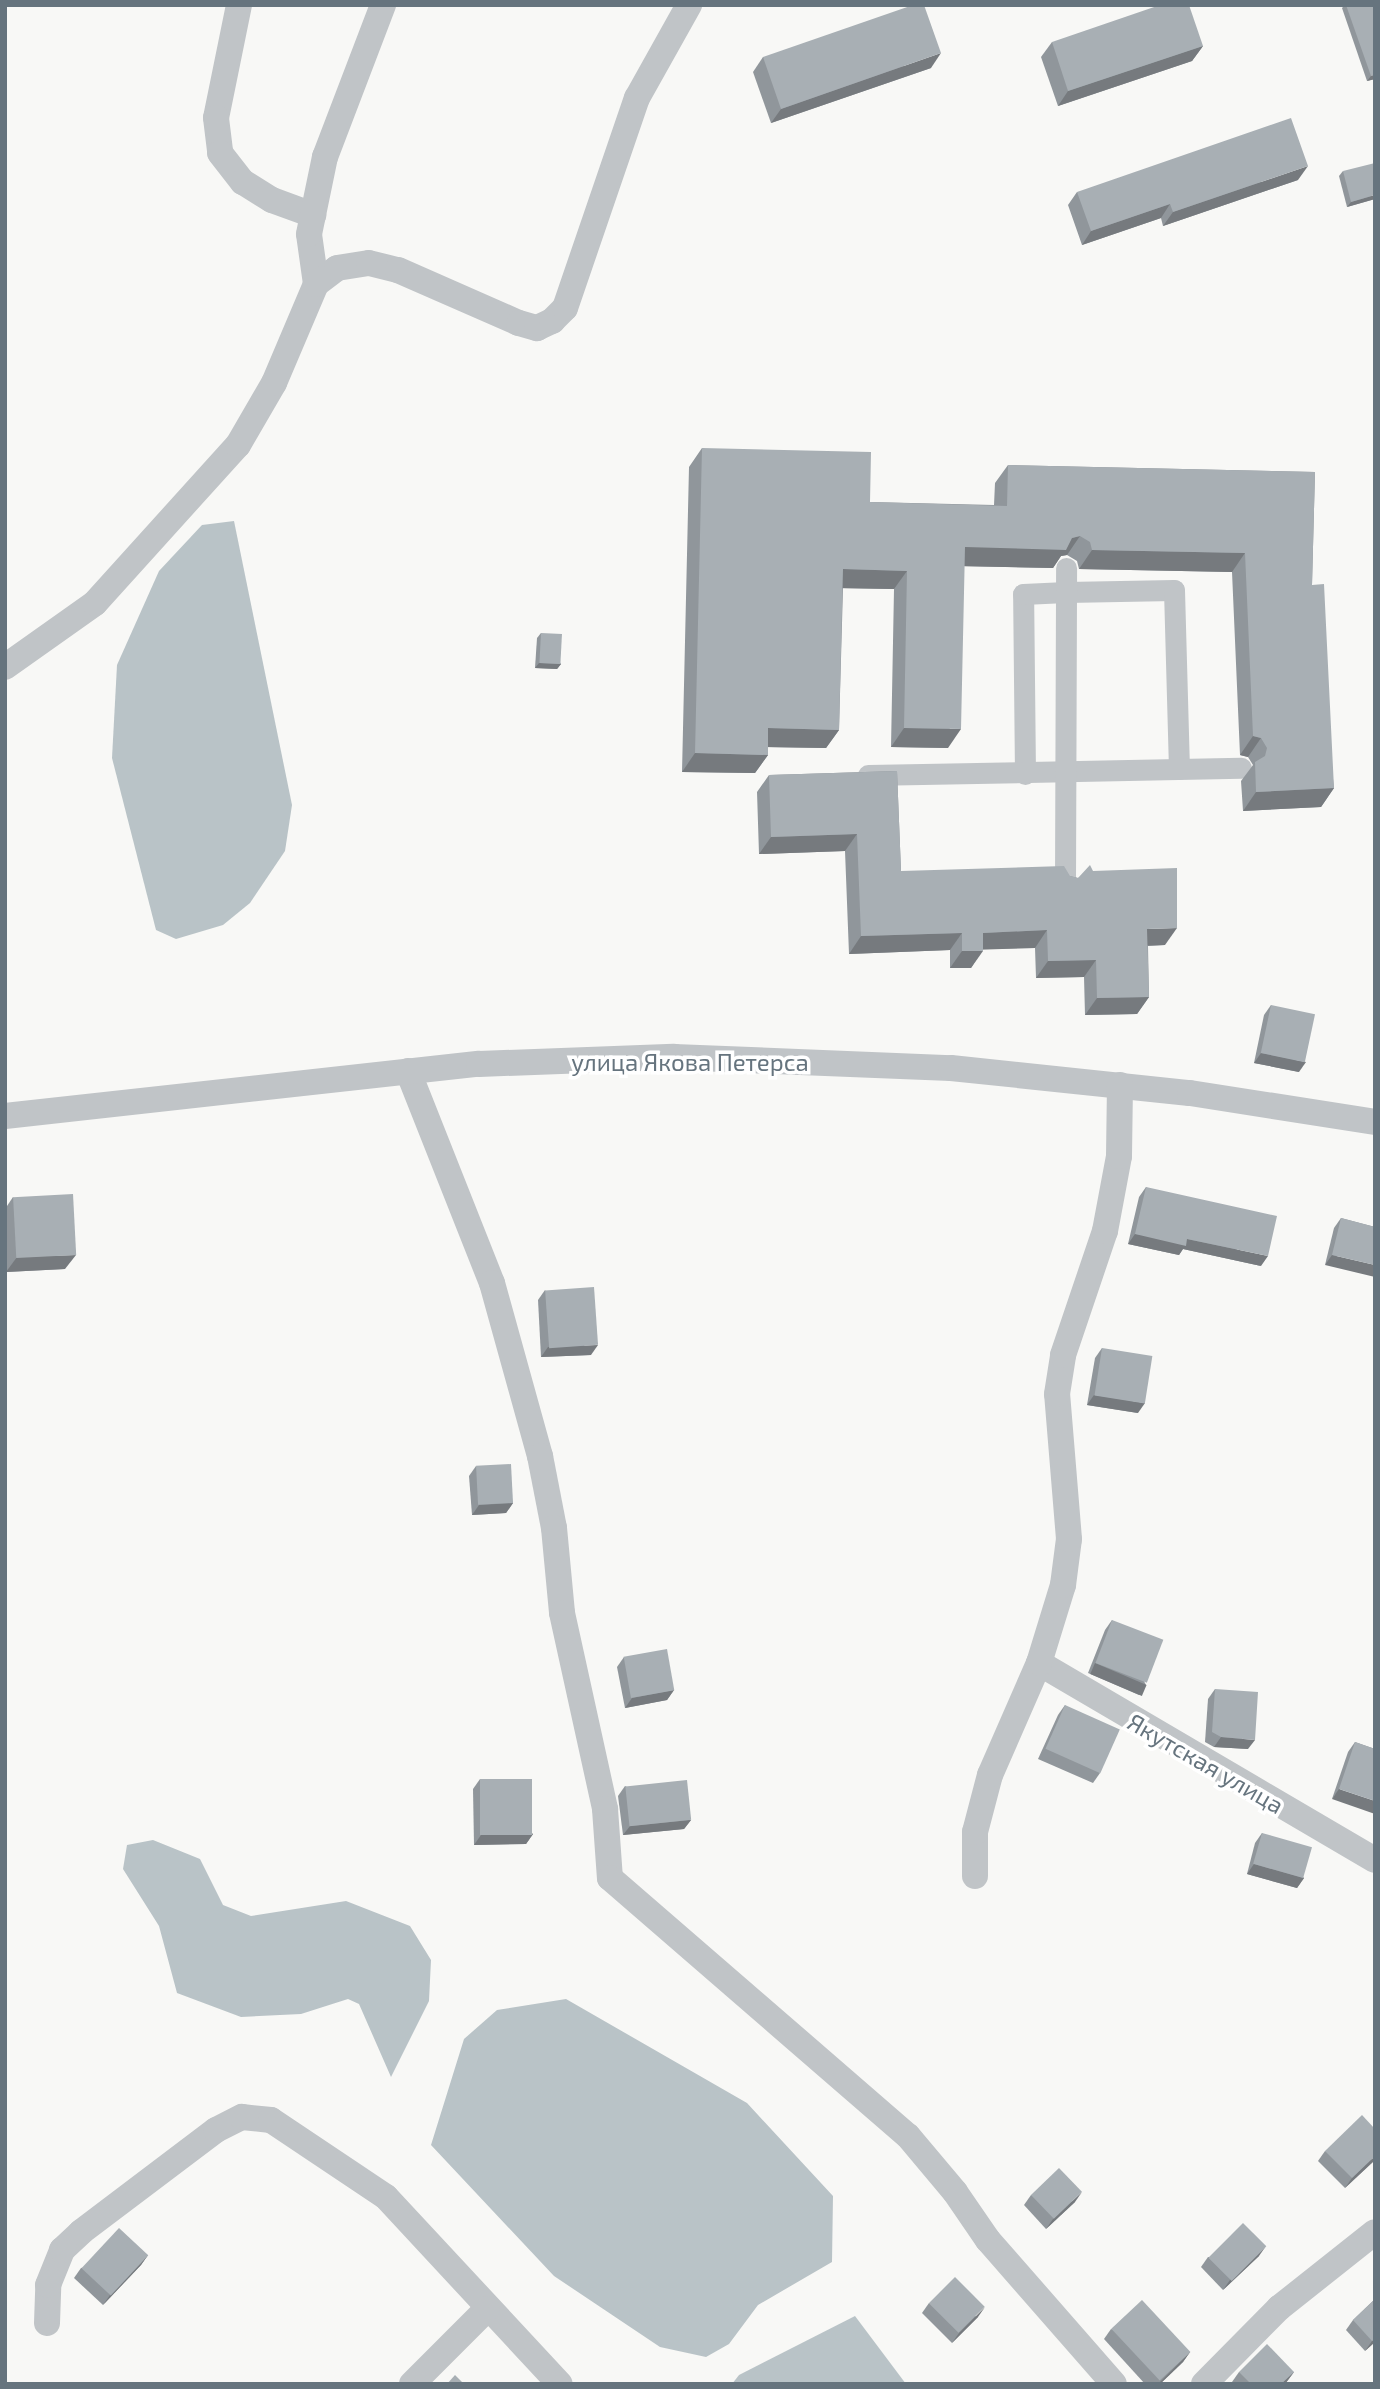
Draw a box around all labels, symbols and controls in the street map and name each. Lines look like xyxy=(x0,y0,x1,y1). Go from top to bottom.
street label: улица Якова Петерса xyxy=(571,1048,809,1076)
street label: Якутская улица xyxy=(1123,1707,1289,1819)

